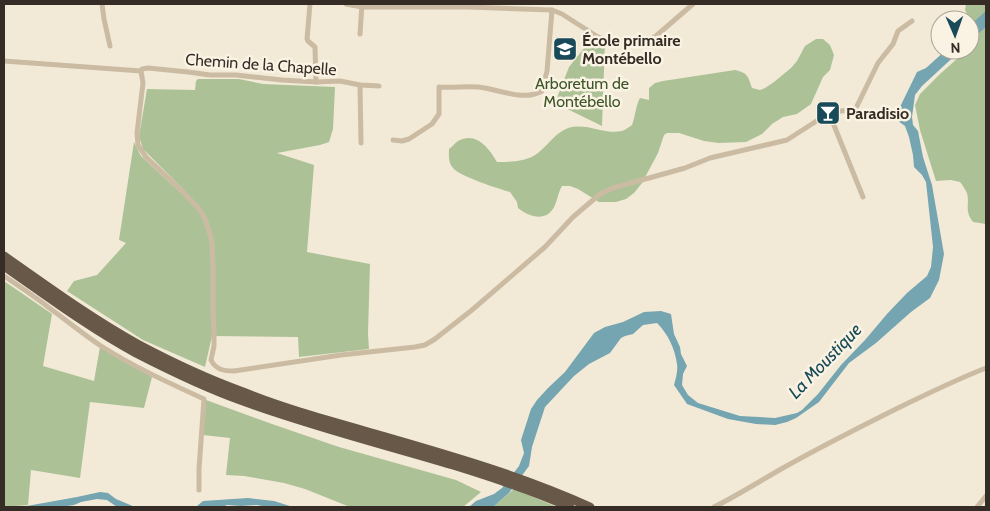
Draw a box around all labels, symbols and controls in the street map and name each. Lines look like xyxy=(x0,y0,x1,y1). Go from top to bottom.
north arrow xyxy=(930,10,980,60)
place label: École primaire Montébello xyxy=(582,31,681,68)
school or university icon: École primaire Montébello xyxy=(552,36,578,62)
text: N xyxy=(950,39,961,57)
street label: Chemin de la Chapelle xyxy=(185,50,337,79)
park label: Arboretum de Montébello xyxy=(535,74,629,111)
bar icon: Paradisio xyxy=(815,100,841,126)
place label: Paradisio xyxy=(846,104,909,123)
water label: La Moustique xyxy=(784,319,866,403)

